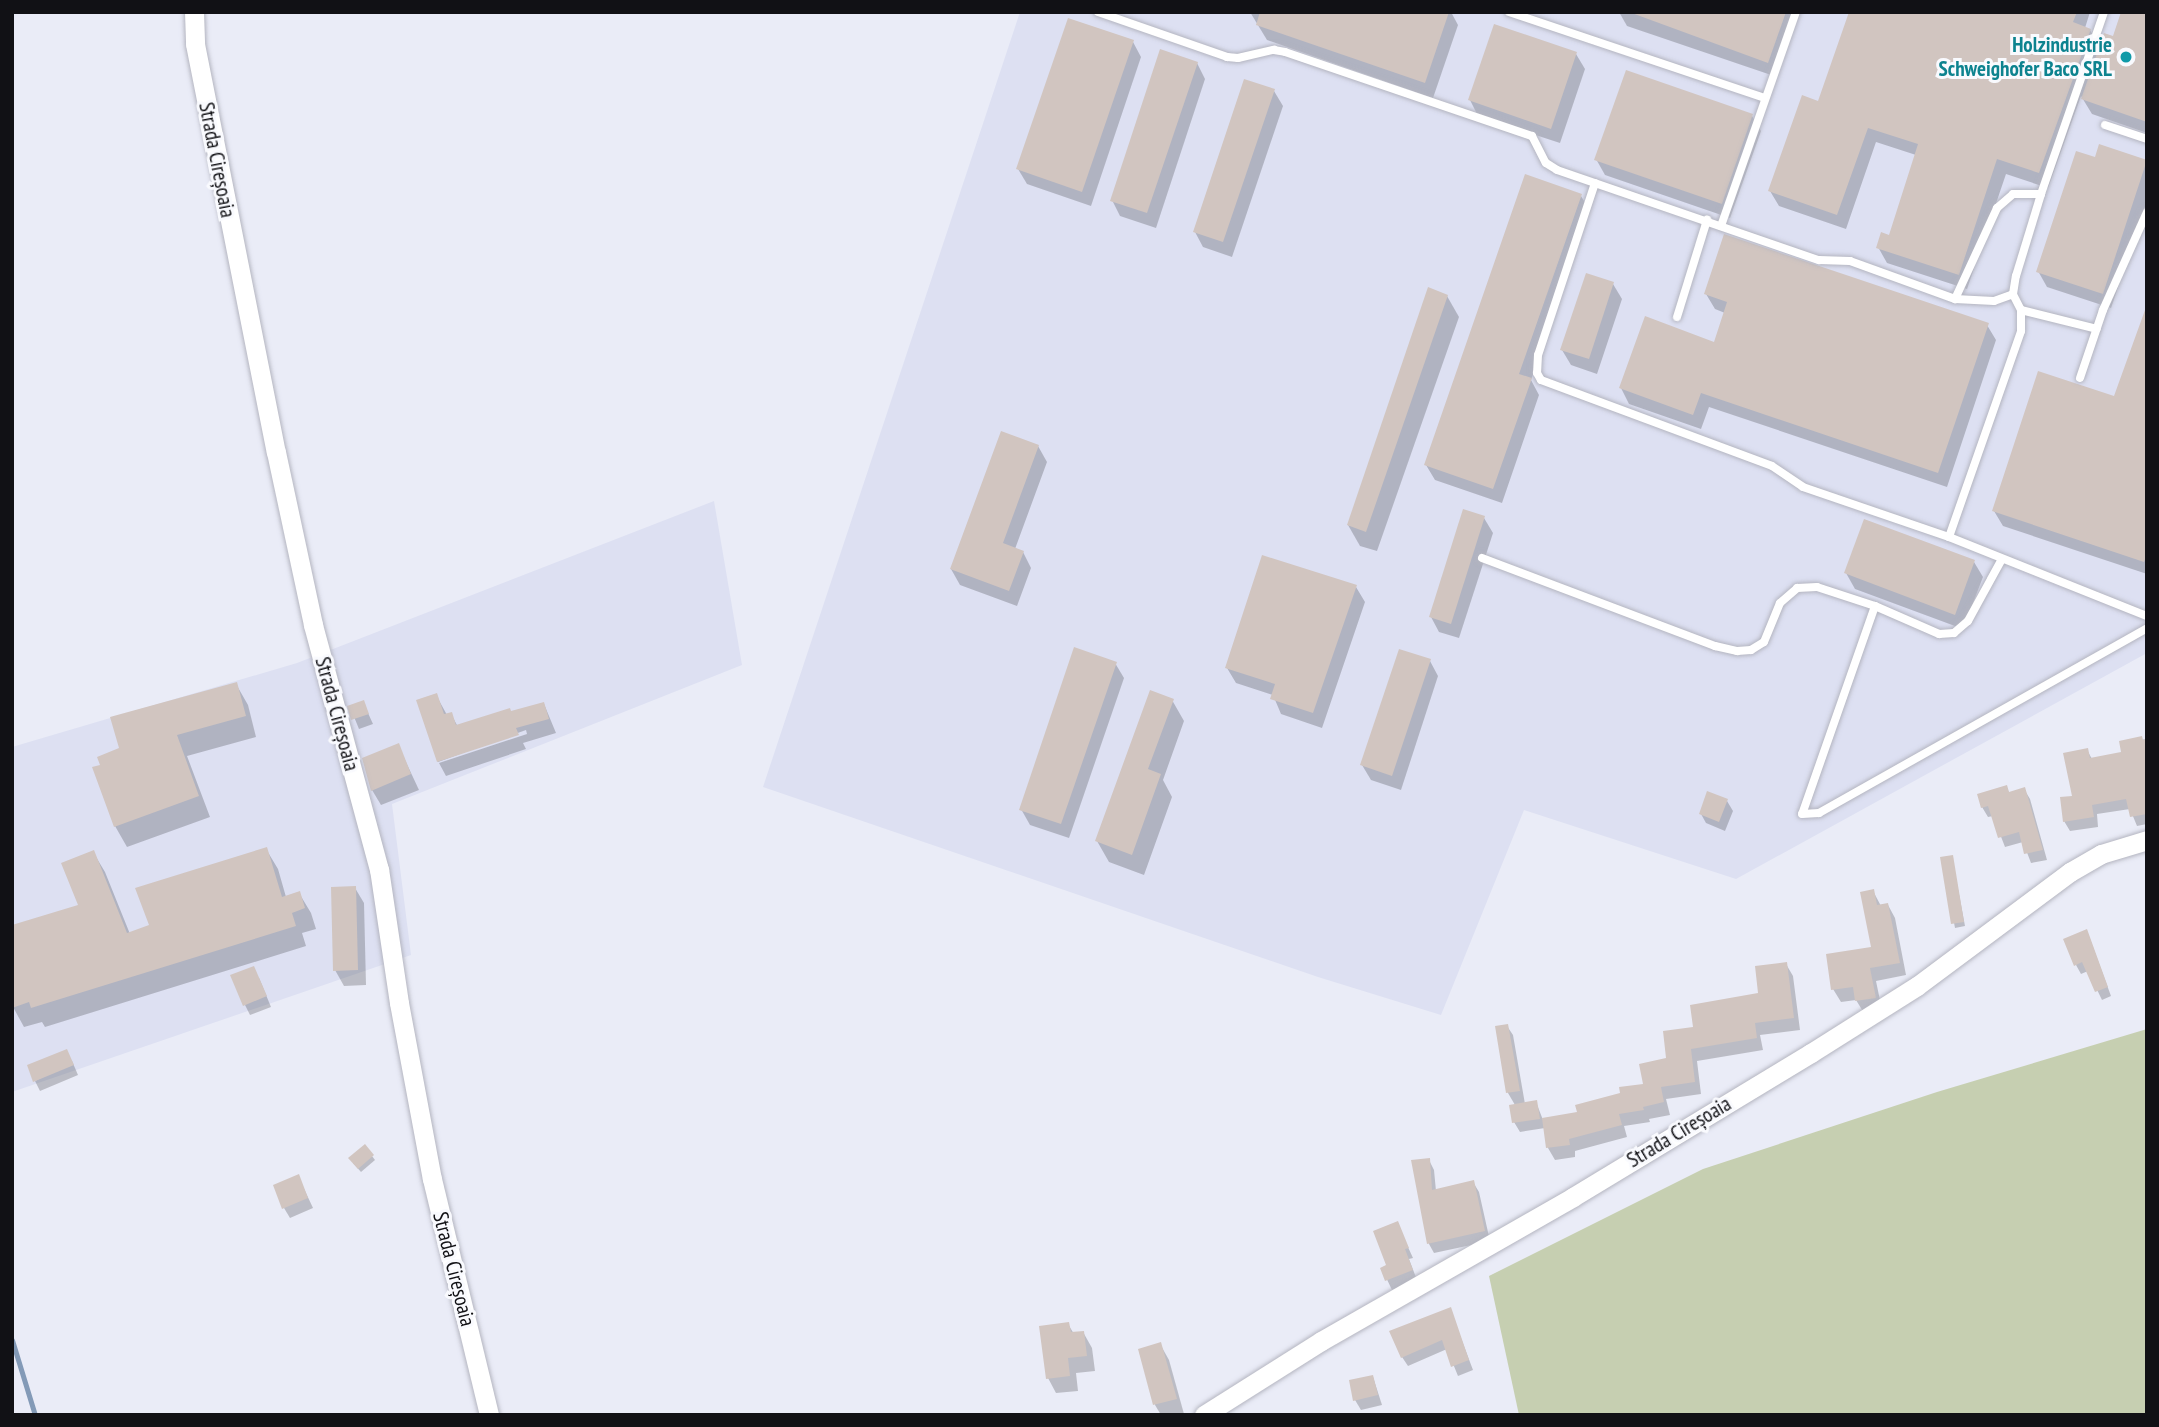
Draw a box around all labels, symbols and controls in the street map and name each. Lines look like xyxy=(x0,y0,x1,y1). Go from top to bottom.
place label: Holzindustrie Schweighofer Baco SRL xyxy=(1939,32,2112,82)
marker: Holzindustrie Schweighofer Baco SRL xyxy=(2118,49,2134,65)
street label: Strada Cireșoaia xyxy=(193,100,241,220)
street label: Strada Cireșoaia xyxy=(310,654,364,774)
street label: Strada Cireșoaia xyxy=(1622,1091,1736,1173)
street label: Strada Cireșoaia xyxy=(428,1209,480,1329)

